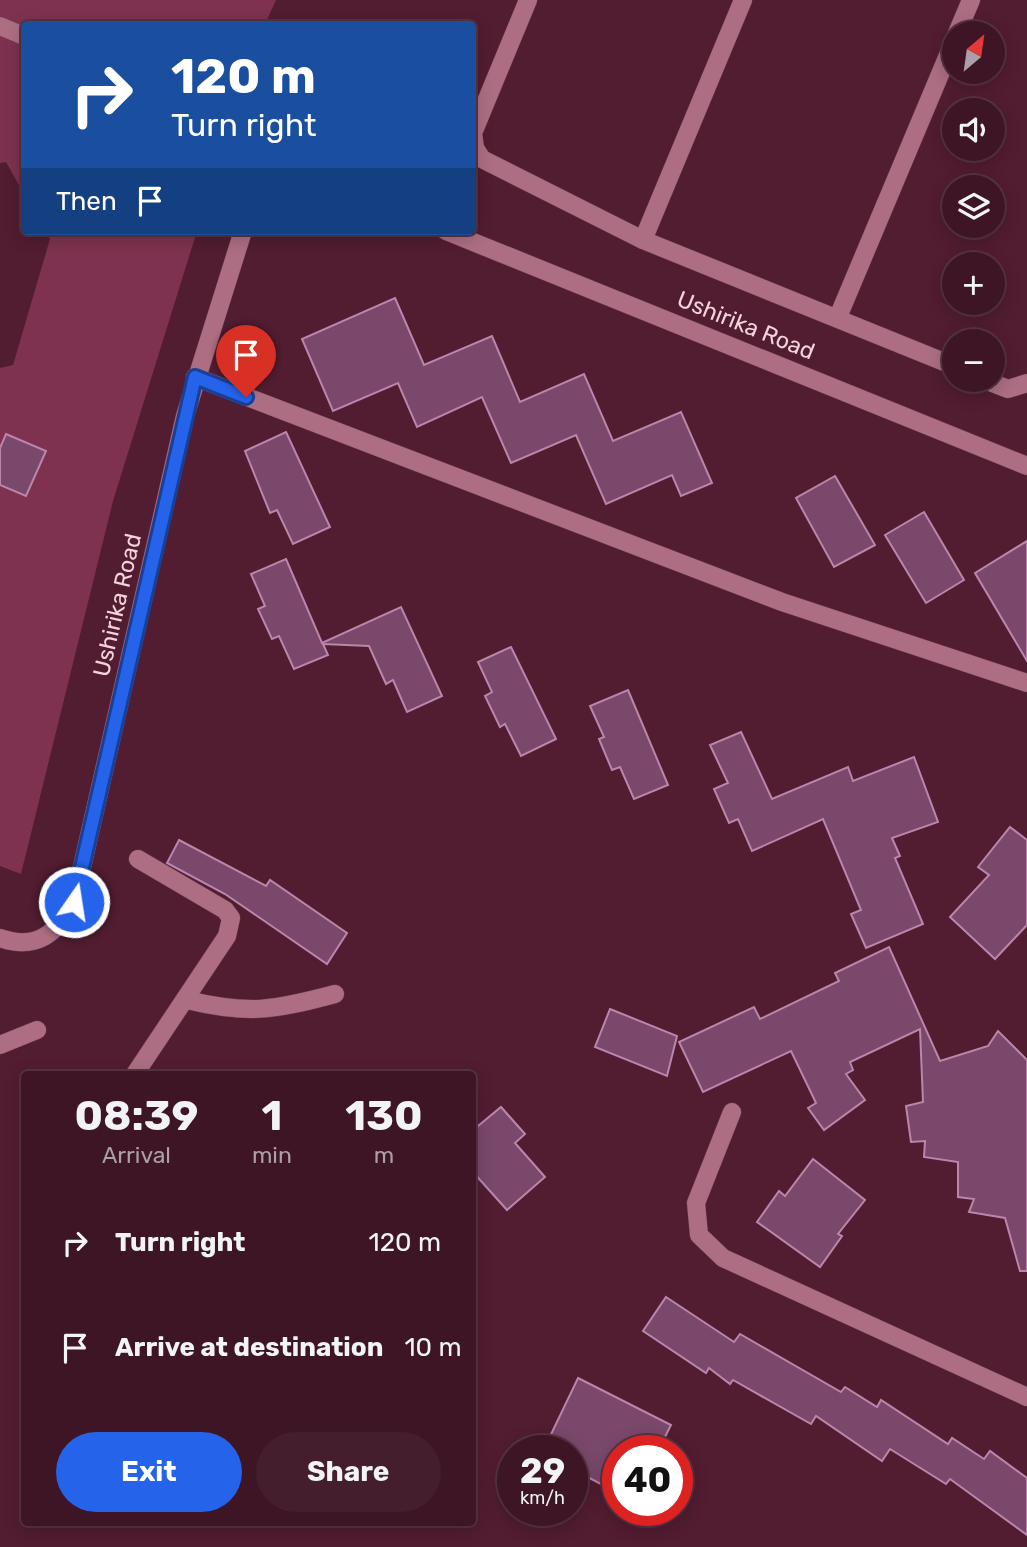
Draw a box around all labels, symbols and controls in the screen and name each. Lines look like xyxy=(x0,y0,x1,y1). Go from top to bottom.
north arrow xyxy=(942,21,1004,84)
map controls xyxy=(942,21,1005,392)
text: 120 m xyxy=(171,47,316,105)
icon: right xyxy=(56,49,147,140)
button: sound xyxy=(942,98,1005,161)
text: Turn right xyxy=(171,106,316,144)
button: layers xyxy=(942,175,1005,238)
icon: arrive xyxy=(131,182,169,220)
text: Then xyxy=(56,186,117,217)
button: + xyxy=(942,252,1005,315)
street label: Ushirika Road xyxy=(673,285,819,365)
pin xyxy=(216,325,276,397)
button: − xyxy=(942,329,1005,392)
icon: arrive xyxy=(227,336,265,374)
street label: Ushirika Road xyxy=(87,531,147,679)
position arrow xyxy=(37,865,111,939)
text: 08:39 xyxy=(75,1091,198,1141)
text: 1 xyxy=(261,1091,282,1141)
text: 130 xyxy=(345,1091,422,1141)
text: Arrival xyxy=(102,1141,171,1169)
text: min xyxy=(252,1141,292,1169)
text: m xyxy=(374,1141,394,1169)
icon: right xyxy=(56,1224,94,1262)
text: Turn right xyxy=(115,1227,245,1258)
text: 120 m xyxy=(369,1227,441,1258)
icon: arrive xyxy=(56,1329,94,1367)
text: Arrive at destination xyxy=(115,1332,383,1363)
text: 10 m xyxy=(404,1332,462,1363)
button: Exit xyxy=(56,1432,242,1512)
button: Share xyxy=(256,1432,441,1512)
speed limit sign: 40 xyxy=(602,1435,693,1526)
text: 29 xyxy=(520,1450,565,1492)
text: km/h xyxy=(520,1487,565,1509)

